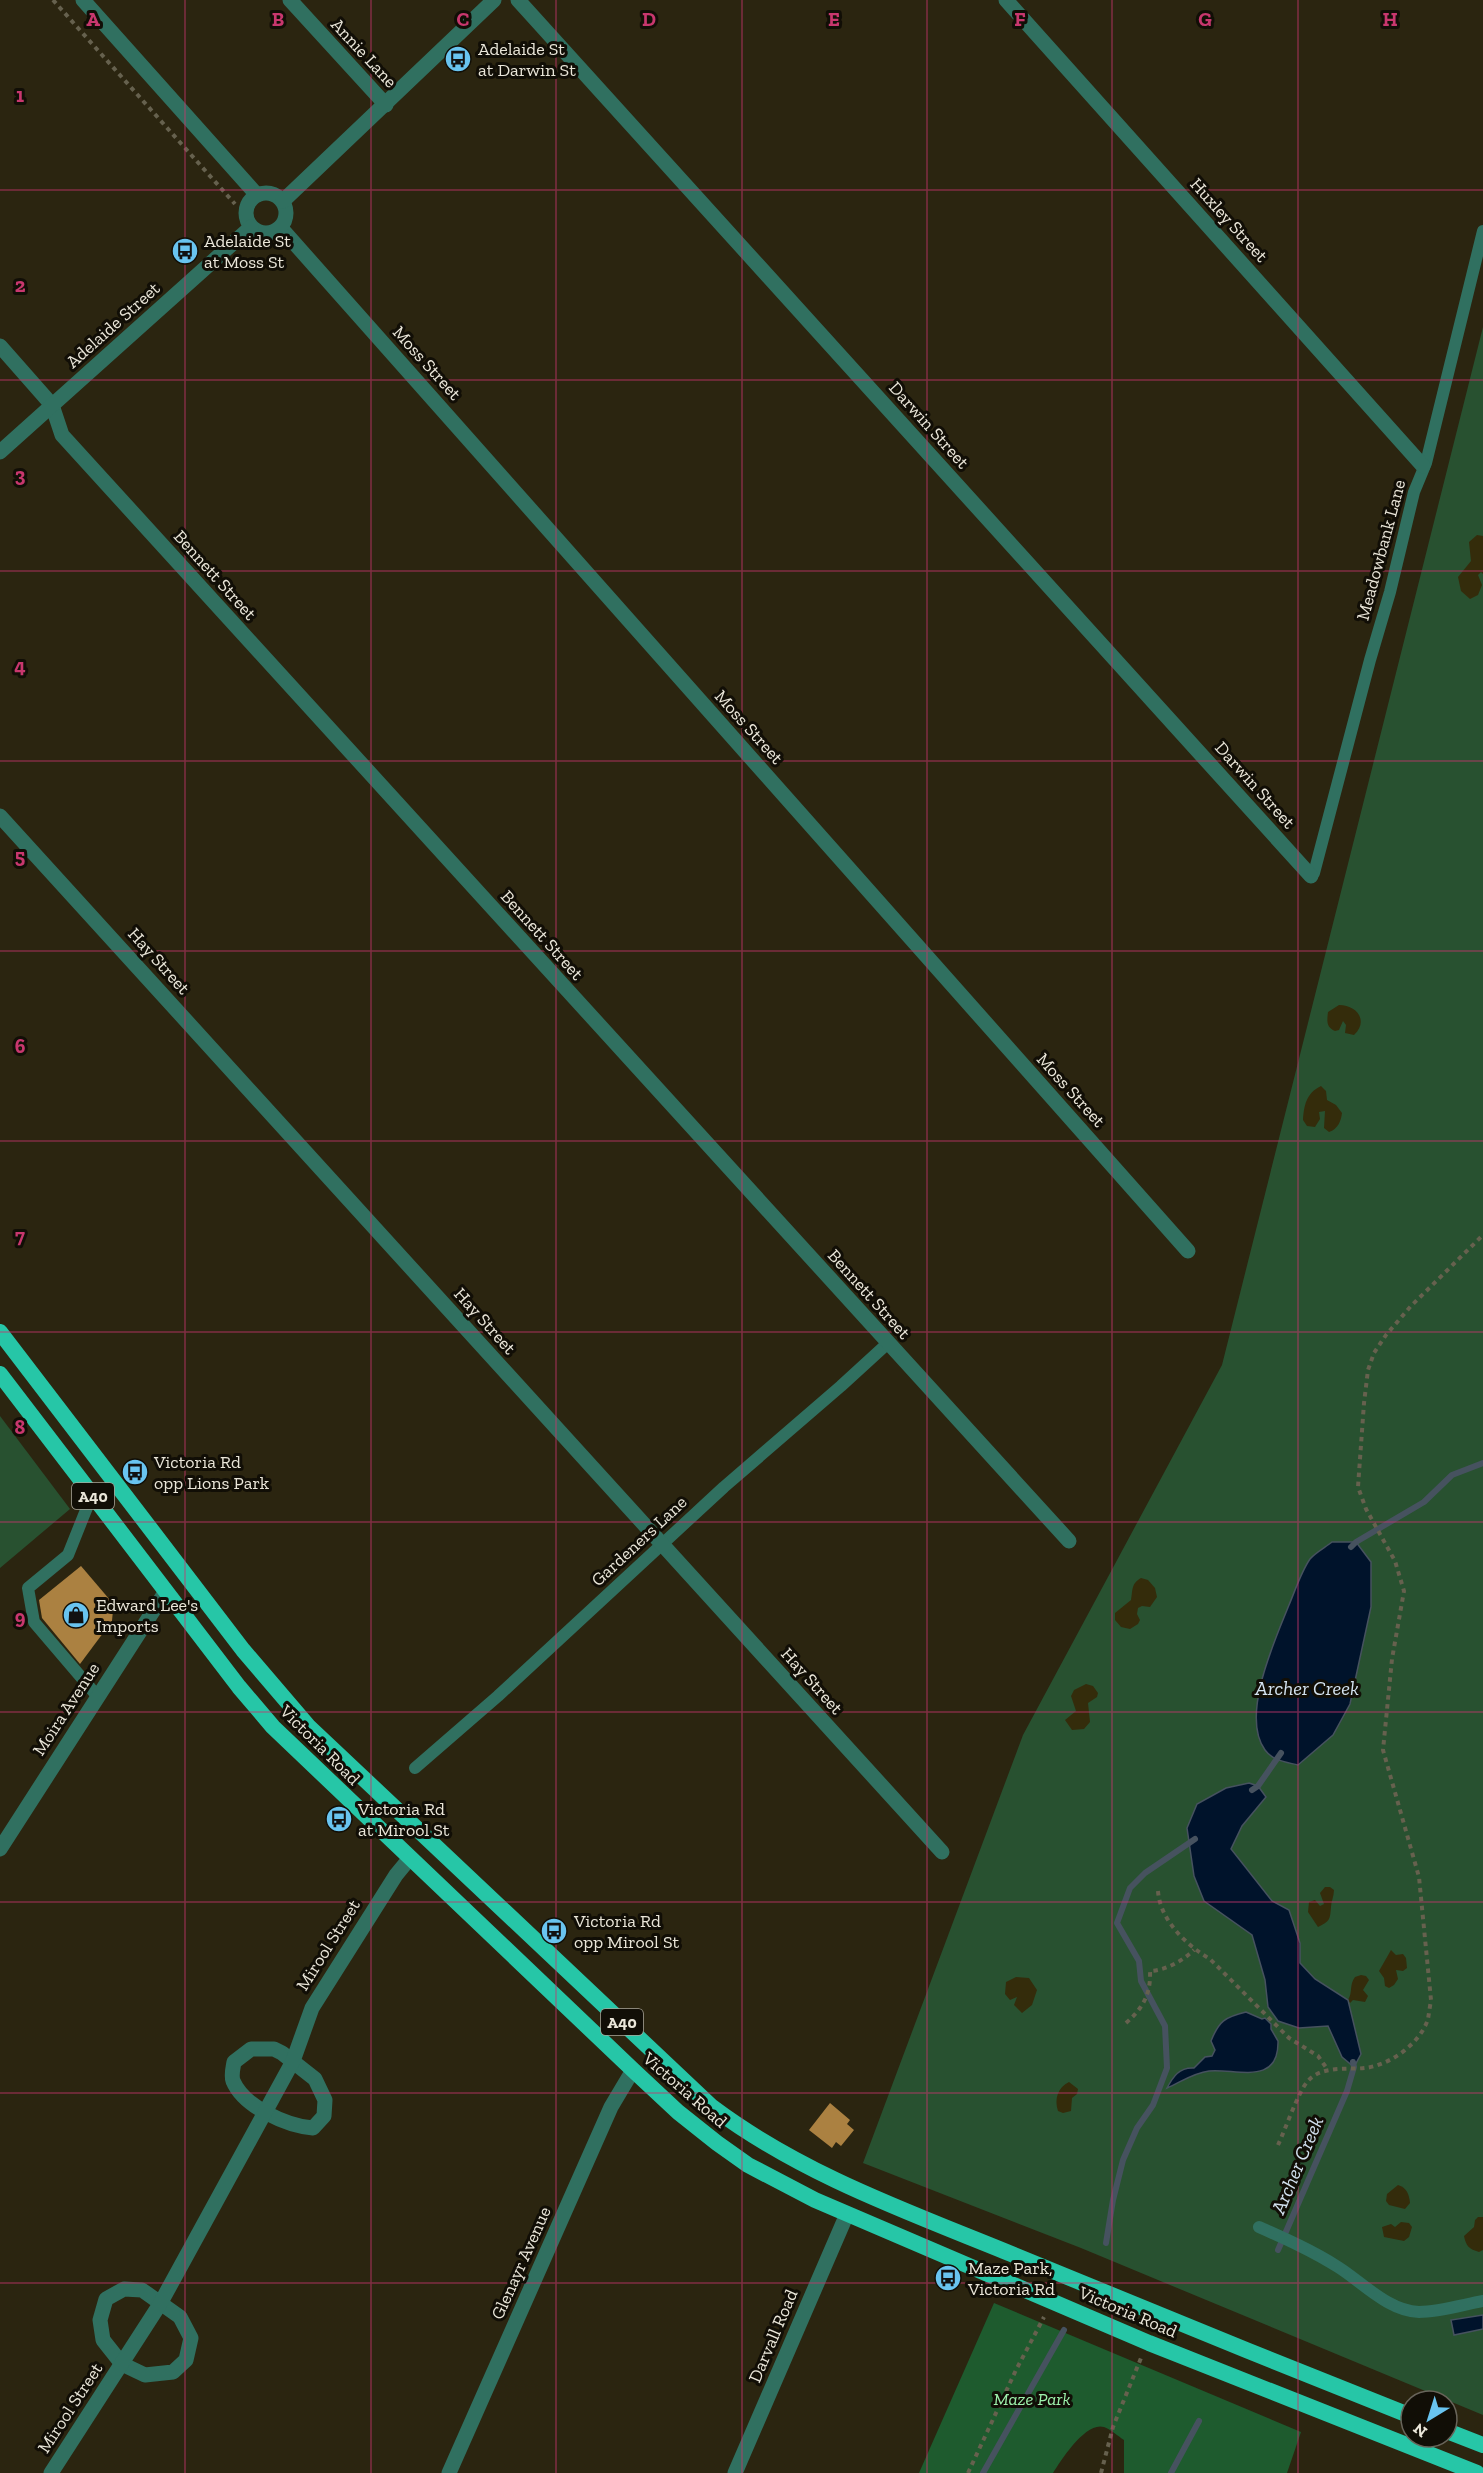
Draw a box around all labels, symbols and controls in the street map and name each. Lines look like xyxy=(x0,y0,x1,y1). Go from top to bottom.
text: A xyxy=(86,7,100,31)
text: B xyxy=(272,7,284,31)
text: C xyxy=(457,7,470,31)
text: D xyxy=(642,7,656,31)
text: E xyxy=(828,7,840,31)
text: F xyxy=(1014,7,1026,31)
text: G xyxy=(1198,7,1212,31)
text: H xyxy=(1382,7,1398,31)
street label: Annie Lane xyxy=(326,14,402,92)
place label: Adelaide St at Darwin St xyxy=(478,38,576,81)
bus stop icon: Adelaide St at Darwin St xyxy=(443,44,473,74)
text: 1 xyxy=(16,83,24,107)
street label: Huxley Street xyxy=(1185,173,1273,267)
place label: Adelaide St at Moss St xyxy=(204,230,291,273)
bus stop icon: Adelaide St at Moss St xyxy=(170,236,200,266)
text: 2 xyxy=(15,273,26,297)
street label: Adelaide Street xyxy=(62,277,165,373)
street label: Moss Street xyxy=(388,321,466,405)
street label: Darwin Street xyxy=(884,377,974,473)
text: 3 xyxy=(15,463,26,487)
street label: Meadowbank Lane xyxy=(1352,477,1410,623)
street label: Bennett Street xyxy=(169,526,261,625)
text: 4 xyxy=(14,654,26,678)
street label: Moss Street xyxy=(710,685,788,769)
street label: Darwin Street xyxy=(1210,737,1300,833)
text: 5 xyxy=(15,844,25,868)
street label: Bennett Street xyxy=(496,886,588,985)
street label: Hay Street xyxy=(123,923,195,999)
text: 6 xyxy=(15,1034,26,1058)
street label: Moss Street xyxy=(1032,1048,1110,1132)
text: 7 xyxy=(15,1224,25,1248)
street label: Bennett Street xyxy=(823,1245,915,1344)
street label: Hay Street xyxy=(449,1283,521,1359)
text: 8 xyxy=(15,1415,26,1439)
place label: Victoria Rd opp Lions Park xyxy=(153,1451,270,1494)
bus stop icon: Victoria Rd opp Lions Park xyxy=(120,1457,150,1487)
road number: A40 xyxy=(72,1483,114,1509)
street label: Gardeners Lane xyxy=(587,1491,691,1591)
place label: Edward Lee's Imports xyxy=(96,1594,198,1637)
shop icon: Edward Lee's Imports xyxy=(61,1600,91,1630)
text: 9 xyxy=(15,1605,26,1629)
street label: Hay Street xyxy=(776,1643,848,1719)
street label: Moira Avenue xyxy=(28,1658,104,1760)
water label: Archer Creek xyxy=(1254,1676,1359,1700)
street label: Victoria Road xyxy=(275,1700,365,1790)
place label: Victoria Rd at Mirool St xyxy=(357,1798,450,1841)
bus stop icon: Victoria Rd at Mirool St xyxy=(324,1804,354,1834)
street label: Mirool Street xyxy=(291,1895,365,1995)
place label: Victoria Rd opp Mirool St xyxy=(573,1910,680,1953)
bus stop icon: Victoria Rd opp Mirool St xyxy=(539,1916,569,1946)
road number: A40 xyxy=(601,2009,643,2035)
street label: Victoria Road xyxy=(638,2047,732,2133)
water label: Archer Creek xyxy=(1265,2112,1328,2218)
street label: Glenayr Avenue xyxy=(486,2203,556,2323)
place label: Maze Park, Victoria Rd xyxy=(967,2257,1055,2300)
bus stop icon: Maze Park, Victoria Rd xyxy=(933,2263,963,2293)
street label: Victoria Road xyxy=(1075,2281,1181,2343)
street label: Darvall Road xyxy=(744,2286,803,2386)
street label: Mirool Street xyxy=(33,2358,108,2457)
park label: Maze Park xyxy=(993,2388,1071,2410)
north arrow xyxy=(1399,2389,1459,2449)
text: N xyxy=(1409,2419,1431,2442)

